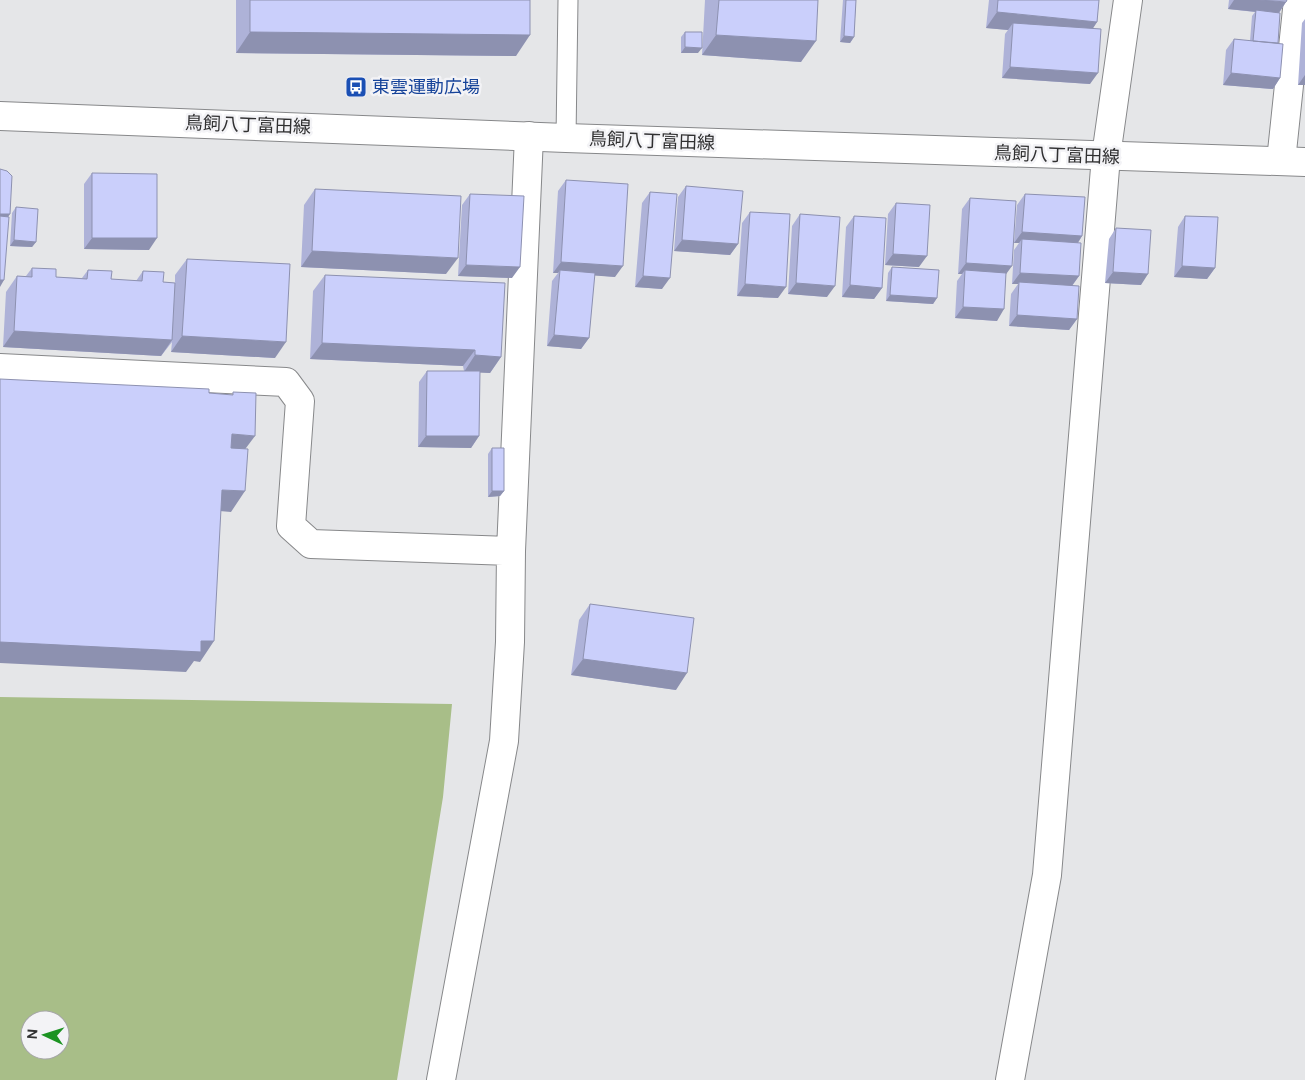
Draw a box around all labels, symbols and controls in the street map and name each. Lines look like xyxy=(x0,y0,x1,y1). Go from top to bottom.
bus stop icon: 東雲運動広場 xyxy=(344,75,368,99)
place label: 東雲運動広場 xyxy=(372,75,480,99)
street label: 鳥飼八丁富田線 xyxy=(185,111,311,139)
street label: 鳥飼八丁富田線 xyxy=(589,127,715,155)
street label: 鳥飼八丁富田線 xyxy=(994,141,1120,169)
north arrow xyxy=(20,1010,70,1060)
text: N xyxy=(23,1028,41,1040)

